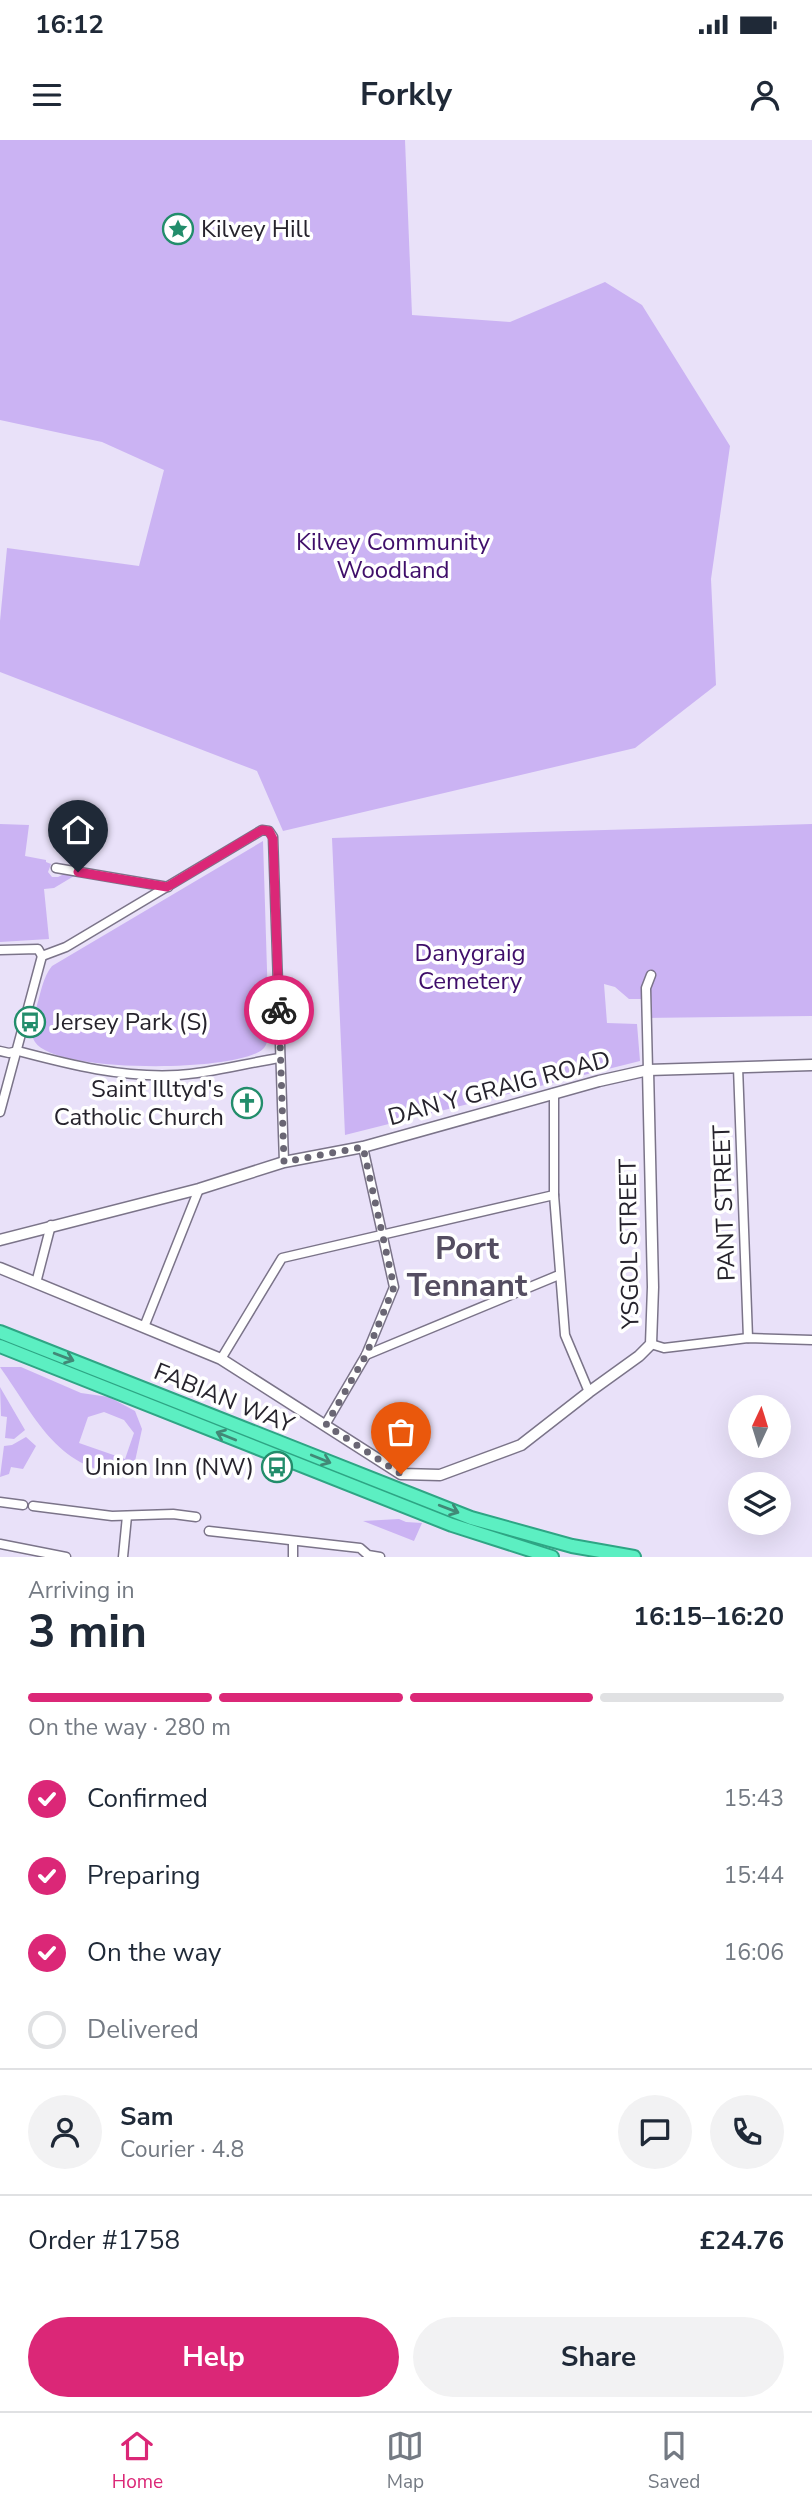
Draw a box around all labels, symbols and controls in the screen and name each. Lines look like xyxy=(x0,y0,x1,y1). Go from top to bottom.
text: 16:12 xyxy=(35,7,104,42)
text: Forkly xyxy=(360,73,452,116)
icon: menu xyxy=(28,76,66,114)
icon: person xyxy=(746,76,784,114)
place icon: Kilvey Hill xyxy=(161,212,195,246)
place label: Kilvey Hill xyxy=(201,213,310,245)
park label: Kilvey Community Woodland xyxy=(296,526,491,586)
pin xyxy=(48,800,108,872)
icon: home xyxy=(59,811,97,849)
park label: Danygraig Cemetery xyxy=(414,937,526,997)
courier xyxy=(244,975,314,1045)
icon: bike xyxy=(260,991,298,1029)
bus stop icon: Jersey Park (S) xyxy=(13,1005,47,1039)
place label: Jersey Park (S) xyxy=(52,1006,209,1038)
street label: DAN Y GRAIG ROAD xyxy=(384,1043,614,1133)
place label: Saint Illtyd's Catholic Church xyxy=(54,1073,224,1133)
church icon: Saint Illtyd's Catholic Church xyxy=(230,1086,264,1120)
street label: PANT STREET xyxy=(705,1124,743,1282)
street label: YSGOL STREET xyxy=(612,1158,647,1331)
district label: Port Tennant xyxy=(407,1227,528,1307)
one-way arrow xyxy=(52,1352,74,1365)
street label: FABIAN WAY xyxy=(149,1355,299,1441)
north arrow xyxy=(728,1395,791,1458)
map controls xyxy=(728,1395,791,1535)
pin xyxy=(371,1402,431,1474)
icon: bag xyxy=(382,1413,420,1451)
one-way arrow xyxy=(216,1428,238,1441)
bus stop icon: Union Inn (NW) xyxy=(260,1450,294,1484)
place label: Union Inn (NW) xyxy=(84,1451,254,1483)
one-way arrow xyxy=(309,1453,331,1466)
button: layers xyxy=(728,1472,791,1535)
one-way arrow xyxy=(437,1503,459,1516)
text: Arriving in xyxy=(28,1575,135,1606)
text: 16:15–16:20 xyxy=(633,1599,784,1634)
text: 3 min xyxy=(28,1600,147,1663)
text: On the way · 280 m xyxy=(28,1712,231,1743)
icon: check xyxy=(28,1780,66,1818)
text: Confirmed xyxy=(87,1781,208,1816)
text: 15:43 xyxy=(724,1783,784,1814)
icon: check xyxy=(28,1857,66,1895)
text: Preparing xyxy=(87,1858,200,1893)
text: 15:44 xyxy=(724,1860,784,1891)
icon: check xyxy=(28,1934,66,1972)
text: On the way xyxy=(87,1935,221,1970)
text: 16:06 xyxy=(724,1937,784,1968)
text: Delivered xyxy=(87,2012,199,2047)
button: person xyxy=(28,2095,102,2169)
button: chat xyxy=(618,2095,692,2169)
button: phone xyxy=(710,2095,784,2169)
text: Sam xyxy=(120,2099,173,2134)
text: Courier · 4.8 xyxy=(120,2134,244,2165)
text: Order #1758 xyxy=(28,2223,180,2258)
text: £24.76 xyxy=(700,2223,784,2258)
button: Help xyxy=(28,2317,399,2397)
button: Share xyxy=(413,2317,784,2397)
tab: Home xyxy=(112,2427,163,2495)
tab: Map xyxy=(386,2427,424,2495)
tab: Saved xyxy=(648,2427,700,2495)

